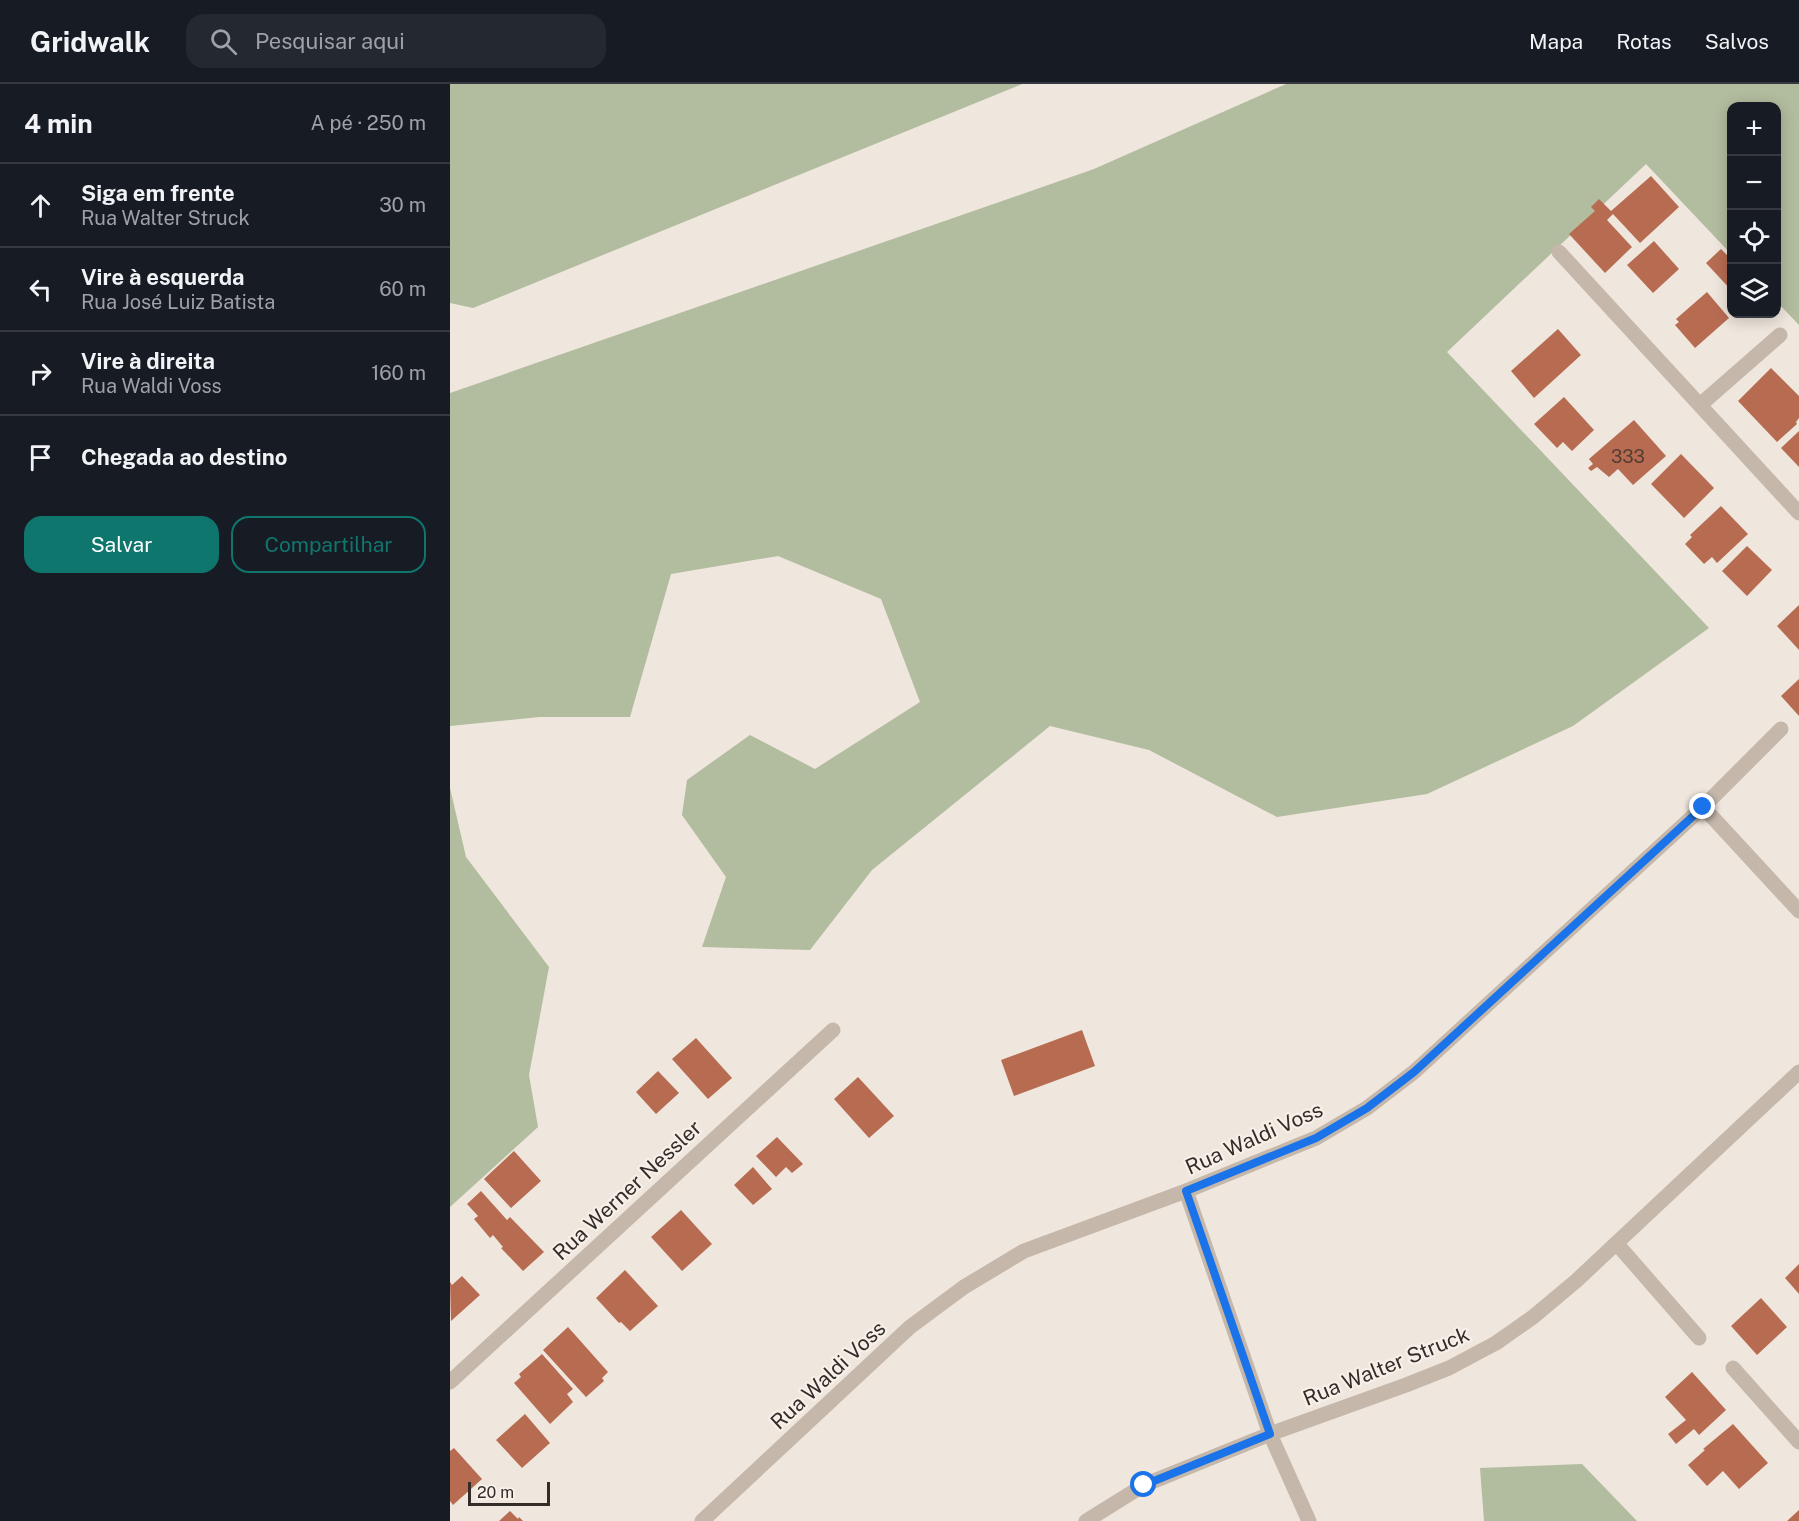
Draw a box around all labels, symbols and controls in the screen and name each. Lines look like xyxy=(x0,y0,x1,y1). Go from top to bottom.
search box xyxy=(186,14,606,68)
text: Gridwalk xyxy=(30,25,150,58)
icon: search xyxy=(207,25,240,58)
text: Pesquisar aqui xyxy=(255,28,405,54)
text: Mapa xyxy=(1529,29,1583,54)
text: Rotas xyxy=(1616,29,1672,54)
text: Salvos xyxy=(1705,29,1769,54)
map controls xyxy=(1727,102,1781,318)
button: + xyxy=(1727,102,1781,156)
text: 4 min xyxy=(24,108,93,139)
text: A pé · 250 m xyxy=(311,111,426,135)
button: − xyxy=(1727,156,1781,210)
text: Siga em frente xyxy=(81,180,235,206)
icon: ahead xyxy=(24,189,57,222)
text: 30 m xyxy=(379,193,426,217)
text: Rua Walter Struck xyxy=(81,206,250,230)
button: locate xyxy=(1727,210,1781,264)
text: Vire à esquerda xyxy=(81,264,245,290)
button: layers xyxy=(1727,264,1781,318)
icon: left xyxy=(24,273,57,306)
text: 60 m xyxy=(379,277,426,301)
text: Rua José Luiz Batista xyxy=(81,290,275,314)
text: Vire à direita xyxy=(81,348,215,374)
icon: right xyxy=(24,357,57,390)
text: 160 m xyxy=(371,361,426,385)
text: Rua Waldi Voss xyxy=(81,374,222,398)
icon: arrive xyxy=(24,441,57,474)
text: Chegada ao destino xyxy=(81,444,287,470)
house number: 333 xyxy=(1611,446,1645,467)
button: Salvar xyxy=(24,516,219,573)
button: Compartilhar xyxy=(231,516,426,573)
route end xyxy=(1689,793,1715,819)
street label: Rua Waldi Voss xyxy=(1181,1097,1327,1179)
street label: Rua Werner Nessler xyxy=(548,1115,706,1265)
street label: Rua Waldi Voss xyxy=(765,1315,891,1435)
street label: Rua Walter Struck xyxy=(1299,1321,1473,1411)
route start xyxy=(1130,1471,1156,1497)
scale bar xyxy=(468,1479,550,1506)
text: 20 m xyxy=(477,1483,514,1502)

